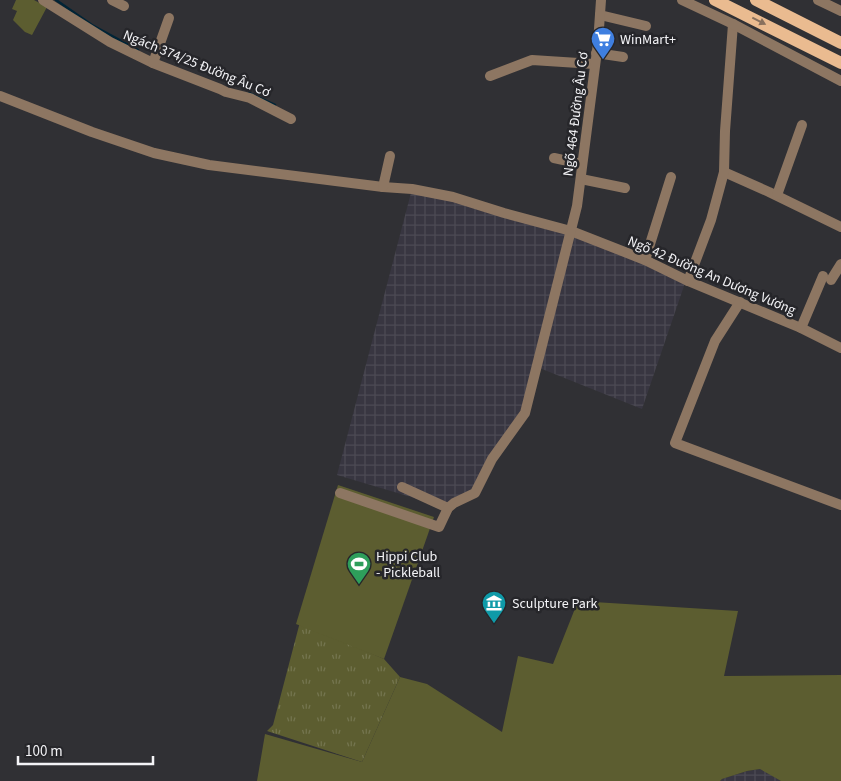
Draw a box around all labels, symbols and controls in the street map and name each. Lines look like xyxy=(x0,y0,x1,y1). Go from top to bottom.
one-way arrow xyxy=(752,17,766,25)
street label: Ngách 374/25 Đường Âu Cơ xyxy=(120,25,274,103)
supermarket icon: WinMart+ xyxy=(590,26,616,60)
place label: WinMart+ xyxy=(620,30,676,50)
street label: Ngõ 464 Đường Âu Cơ xyxy=(558,50,594,177)
street label: Ngõ 42 Đường An Dương Vương xyxy=(625,231,799,320)
place label: Hippi Club - Pickleball xyxy=(376,547,441,583)
sports icon: Hippi Club - Pickleball xyxy=(346,551,372,585)
museum icon: Sculpture Park xyxy=(481,590,507,624)
place label: Sculpture Park xyxy=(512,594,598,614)
scale bar xyxy=(18,734,152,766)
text: 100 m xyxy=(25,741,63,762)

